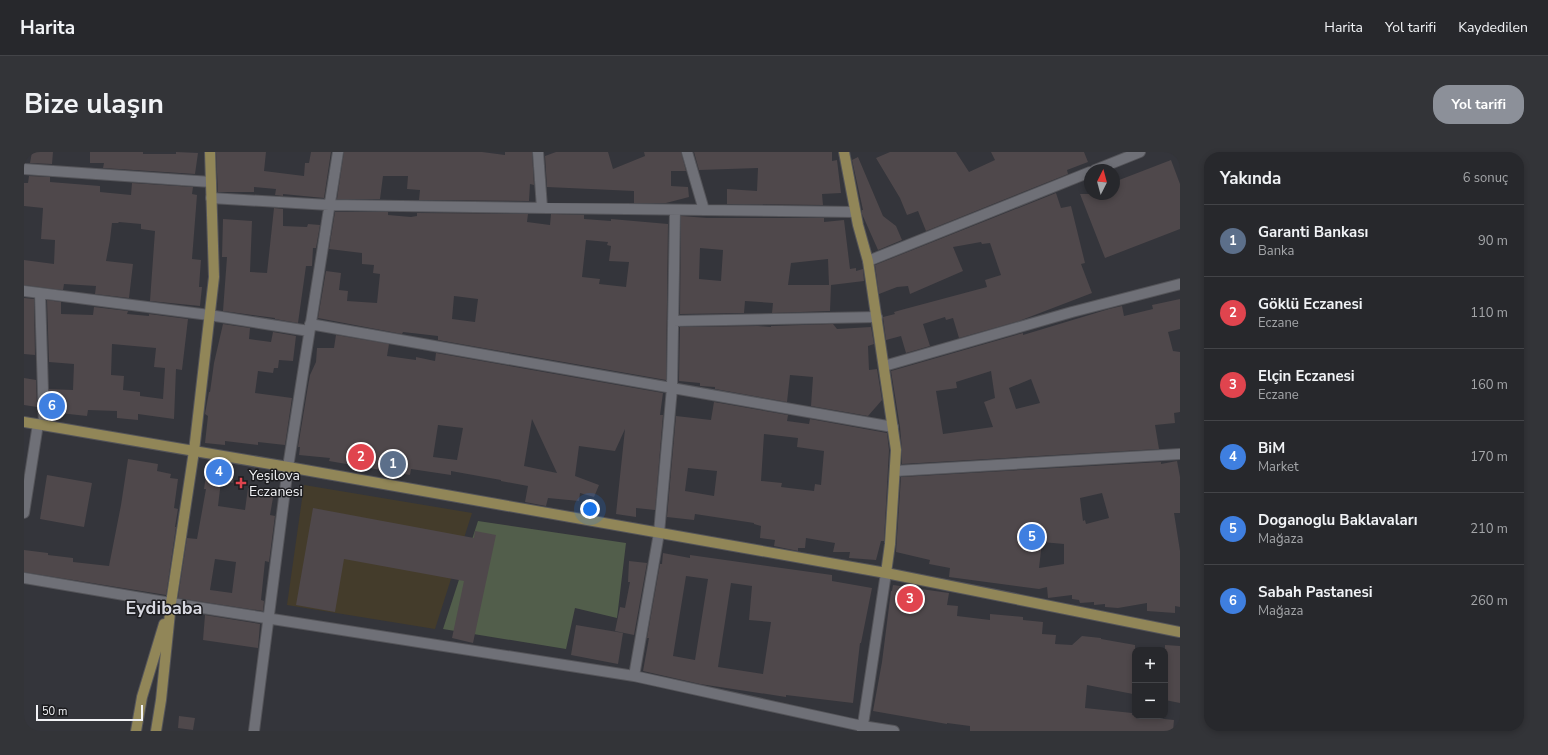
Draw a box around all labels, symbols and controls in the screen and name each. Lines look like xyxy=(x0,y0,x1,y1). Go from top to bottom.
text: Harita xyxy=(20,15,75,41)
text: Harita xyxy=(1324,18,1363,37)
text: Yol tarifi xyxy=(1385,18,1436,37)
text: Kaydedilen xyxy=(1458,18,1528,37)
text: Bize ulaşın xyxy=(24,85,164,123)
button: Yol tarifi xyxy=(1433,85,1524,124)
north arrow xyxy=(1084,164,1120,200)
text: Yakında xyxy=(1220,167,1281,190)
text: 6 sonuç xyxy=(1463,169,1508,187)
text: Garanti Bankası xyxy=(1258,222,1368,242)
text: 1 xyxy=(1229,232,1237,250)
text: 90 m xyxy=(1478,232,1508,250)
text: Banka xyxy=(1258,242,1294,260)
text: Göklü Eczanesi xyxy=(1258,294,1363,314)
text: 2 xyxy=(1229,304,1237,322)
text: 110 m xyxy=(1470,304,1508,322)
text: Eczane xyxy=(1258,314,1299,332)
text: Elçin Eczanesi xyxy=(1258,366,1355,386)
text: 3 xyxy=(1229,376,1237,394)
text: 160 m xyxy=(1470,376,1508,394)
text: Eczane xyxy=(1258,386,1299,404)
pin: 6 xyxy=(39,391,65,421)
text: BiM xyxy=(1258,438,1285,458)
pin: 2 xyxy=(348,442,374,472)
text: 4 xyxy=(1229,448,1237,466)
text: 170 m xyxy=(1470,448,1508,466)
pin: 1 xyxy=(380,449,406,479)
pin: 4 xyxy=(206,457,232,487)
text: Market xyxy=(1258,458,1298,476)
place label: Yeşilova Eczanesi xyxy=(248,466,303,501)
marker: Yeşilova Eczanesi xyxy=(236,478,246,488)
your location xyxy=(580,499,600,519)
text: Doganoglu Baklavaları xyxy=(1258,510,1417,530)
text: 5 xyxy=(1229,520,1237,538)
text: 210 m xyxy=(1470,520,1508,538)
pin: 5 xyxy=(1019,522,1045,552)
text: Mağaza xyxy=(1258,530,1303,548)
text: Sabah Pastanesi xyxy=(1258,582,1373,602)
pin: 3 xyxy=(897,584,923,614)
text: 6 xyxy=(1229,592,1237,610)
text: 260 m xyxy=(1470,592,1508,610)
district label: Eydibaba xyxy=(126,596,202,620)
text: Mağaza xyxy=(1258,602,1303,620)
map controls xyxy=(1132,647,1168,719)
button: + xyxy=(1132,647,1168,683)
button: − xyxy=(1132,683,1168,719)
scale bar xyxy=(36,703,143,722)
text: 50 m xyxy=(42,704,67,719)

